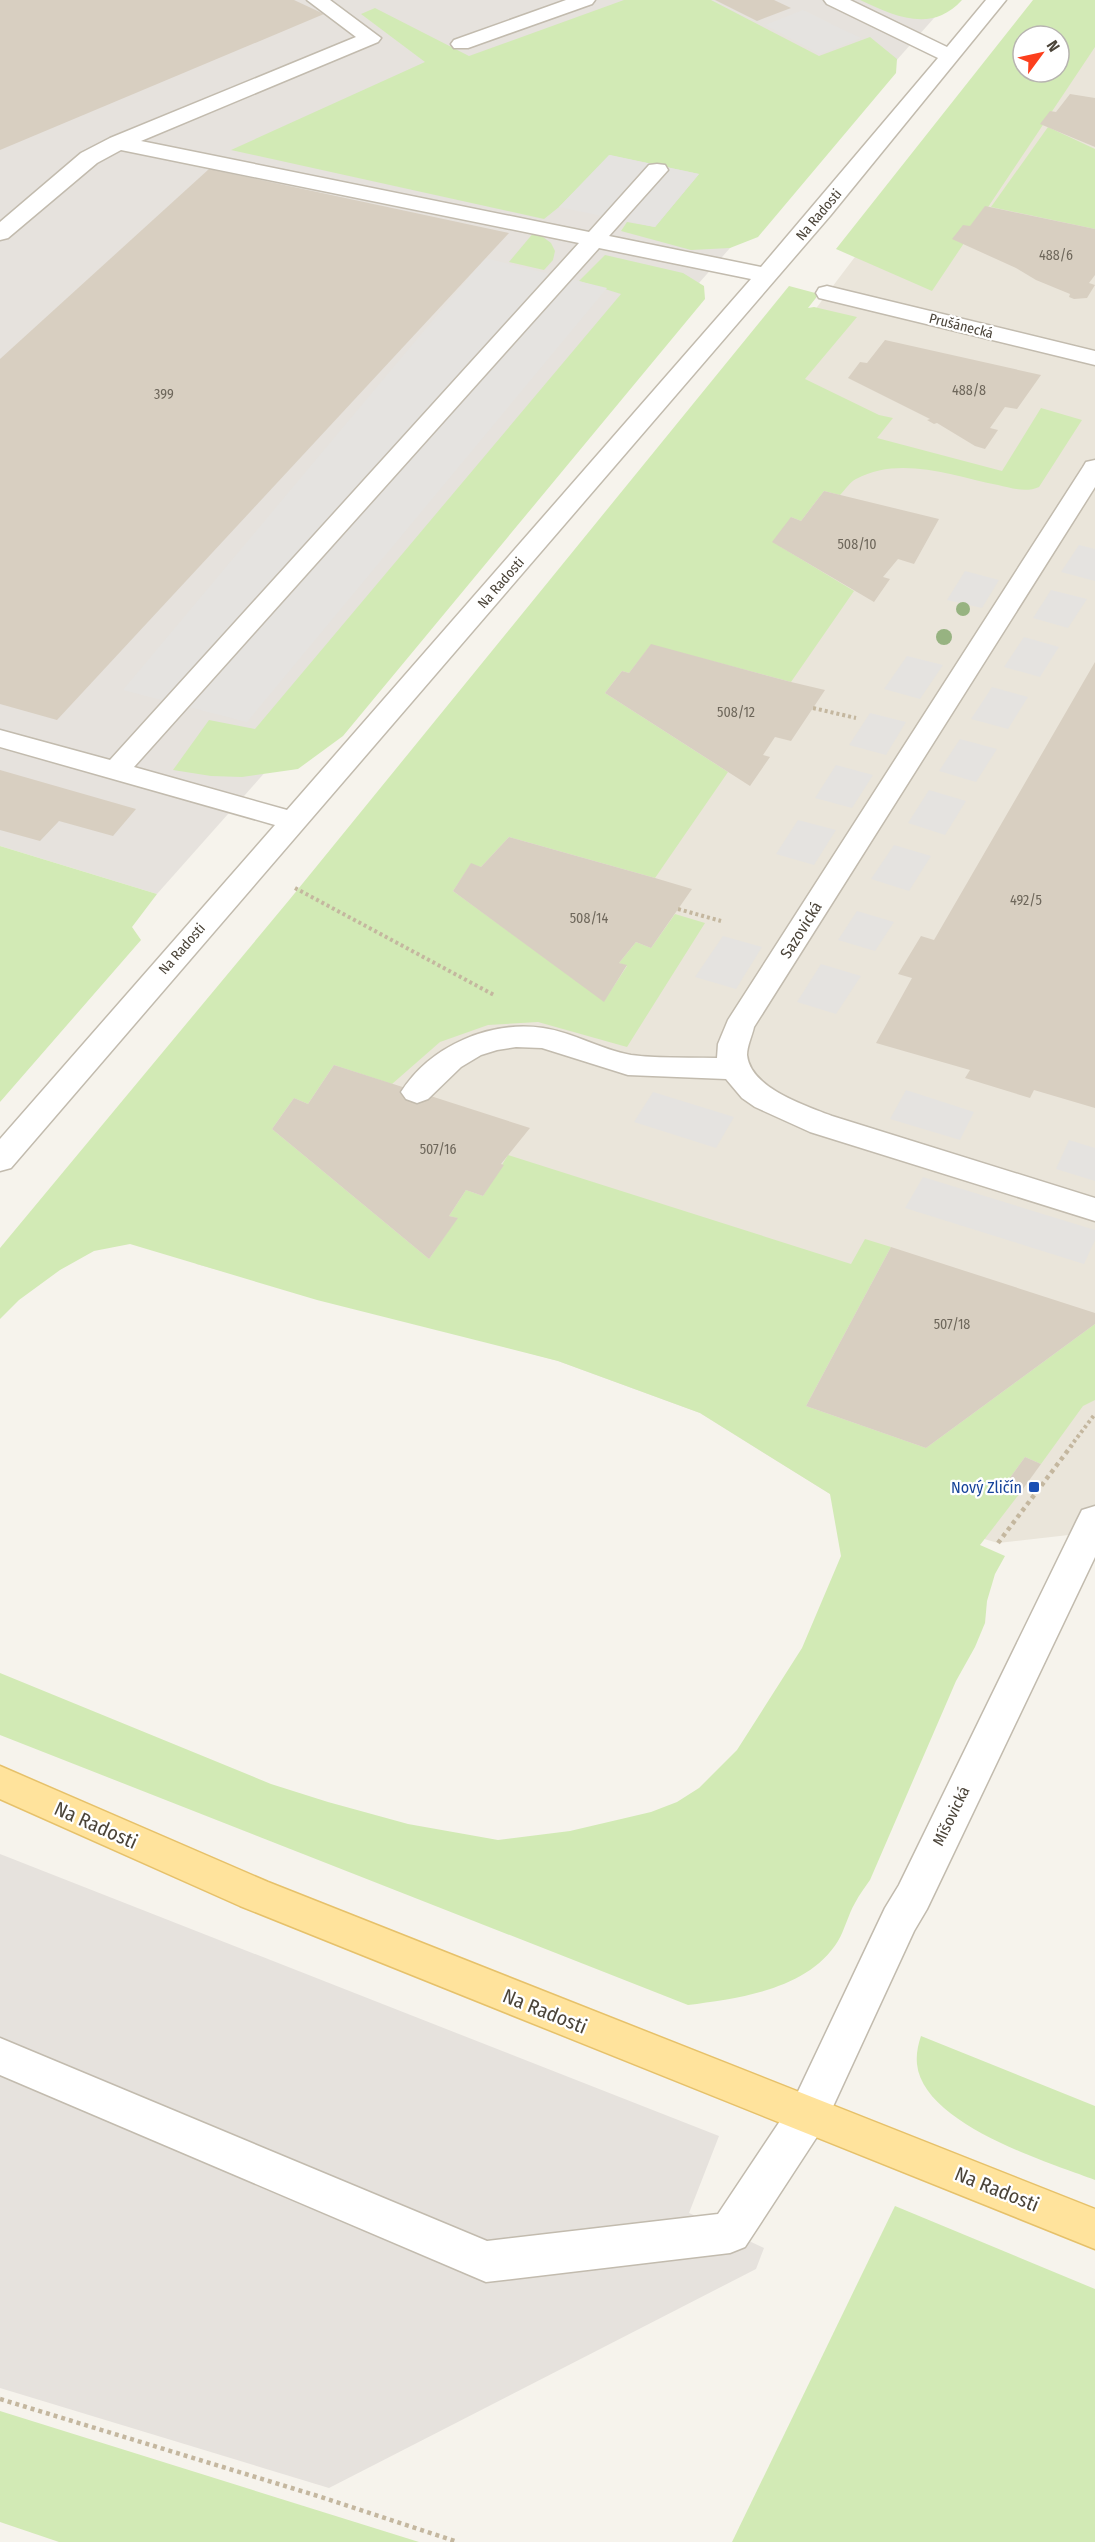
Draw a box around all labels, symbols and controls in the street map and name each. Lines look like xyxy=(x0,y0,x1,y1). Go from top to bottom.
north arrow xyxy=(1011,24,1071,84)
text: N xyxy=(1043,37,1064,55)
street label: Na Radosti xyxy=(793,186,845,244)
house number: 488/6 xyxy=(1039,247,1073,264)
street label: Prušánecká xyxy=(927,310,995,342)
house number: 488/8 xyxy=(952,382,986,399)
house number: 399 xyxy=(154,386,174,403)
house number: 508/10 xyxy=(837,536,877,553)
street label: Na Radosti xyxy=(474,554,528,612)
house number: 508/12 xyxy=(717,704,755,721)
house number: 492/5 xyxy=(1010,892,1042,909)
street label: Sazovická xyxy=(776,898,826,962)
house number: 508/14 xyxy=(570,910,609,927)
street label: Na Radosti xyxy=(155,920,209,978)
house number: 507/16 xyxy=(420,1141,456,1158)
house number: 507/18 xyxy=(934,1316,970,1333)
place label: Nový Zličín xyxy=(951,1478,1022,1497)
marker: Nový Zličín xyxy=(1027,1480,1041,1494)
street label: Míšovická xyxy=(929,1783,974,1849)
street label: Na Radosti xyxy=(51,1796,141,1854)
street label: Na Radosti xyxy=(499,1983,591,2039)
street label: Na Radosti xyxy=(951,2161,1043,2217)

